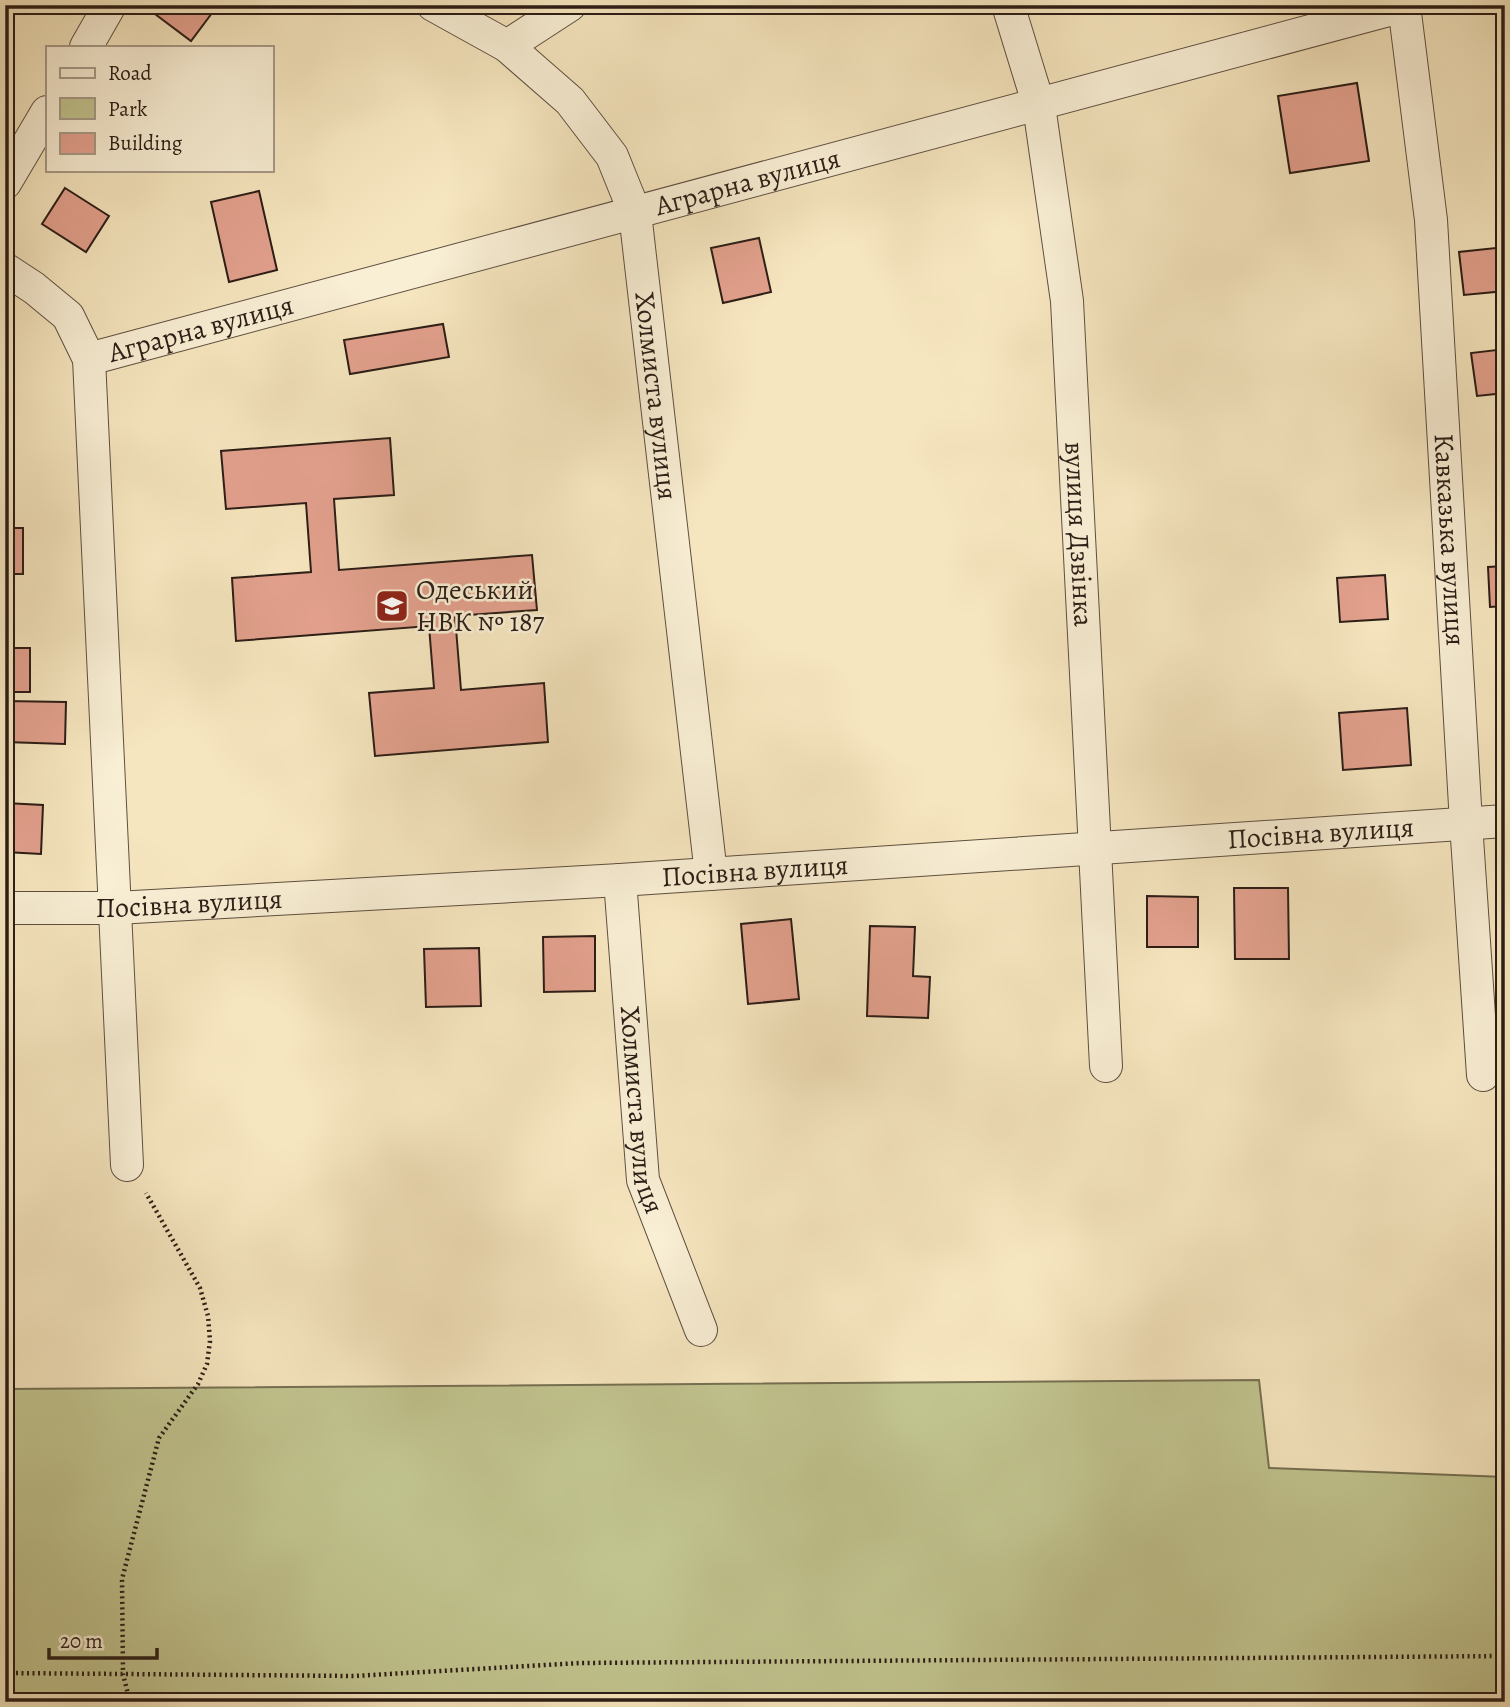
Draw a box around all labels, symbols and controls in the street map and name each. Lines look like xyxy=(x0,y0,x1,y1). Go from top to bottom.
legend xyxy=(46,46,273,172)
text: Road xyxy=(108,59,152,87)
text: Park xyxy=(108,95,148,123)
text: Building xyxy=(108,129,183,157)
street label: Аграрна вулиця xyxy=(650,139,844,225)
street label: Аграрна вулиця xyxy=(103,286,298,372)
street label: Холмиста вулиця xyxy=(625,290,687,502)
street label: Кавказька вулиця xyxy=(1424,432,1475,647)
street label: вулиця Дзвінка xyxy=(1055,441,1103,628)
place label: Одеський НВК № 187 xyxy=(416,571,545,641)
school or university icon: Одеський НВК № 187 xyxy=(373,587,411,625)
street label: Посівна вулиця xyxy=(1226,808,1415,858)
street label: Посівна вулиця xyxy=(660,846,850,896)
street label: Посівна вулиця xyxy=(95,880,283,927)
street label: Холмиста вулиця xyxy=(611,1005,673,1219)
scale bar xyxy=(49,1616,158,1660)
text: 20 m xyxy=(60,1627,103,1655)

